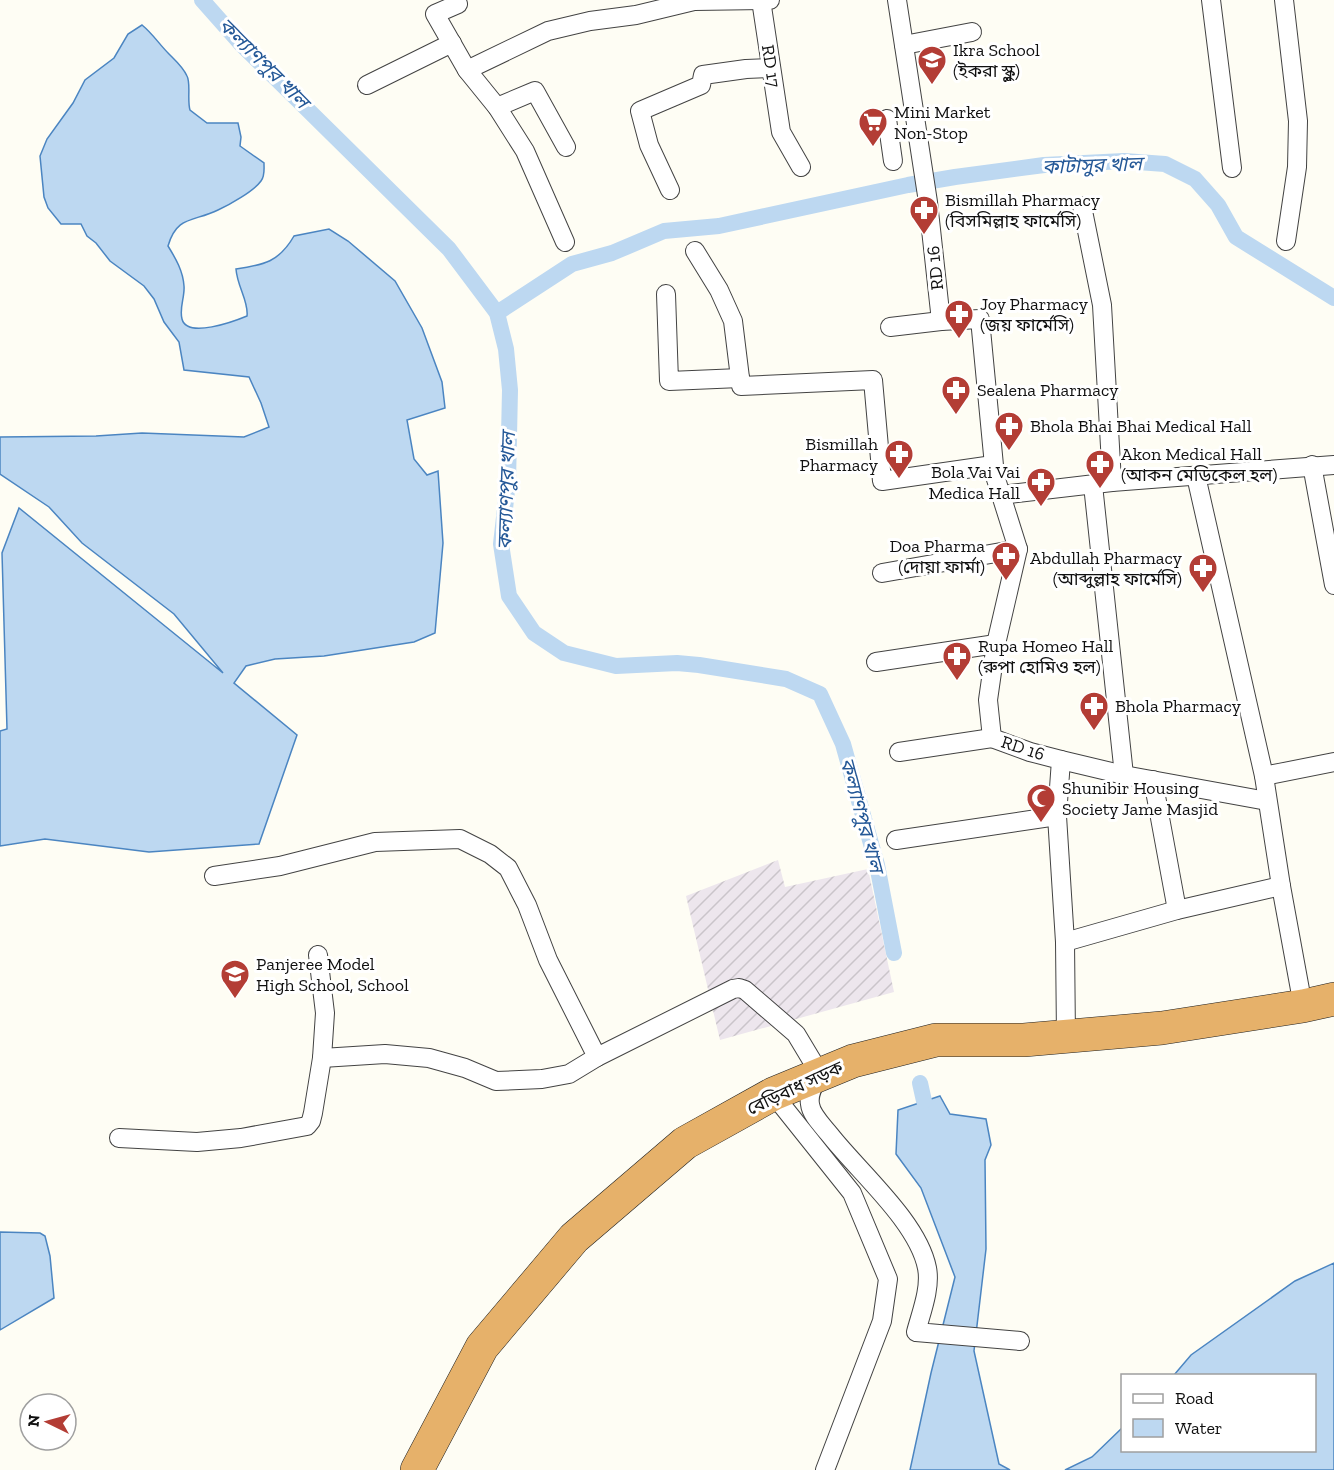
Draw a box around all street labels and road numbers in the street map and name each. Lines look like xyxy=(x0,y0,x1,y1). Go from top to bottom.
street label: RD 17 xyxy=(757,43,785,89)
street label: RD 16 xyxy=(922,245,948,291)
street label: RD 16 xyxy=(998,731,1048,765)
street label: বেড়িবাধ সড়ক xyxy=(743,1056,847,1120)

